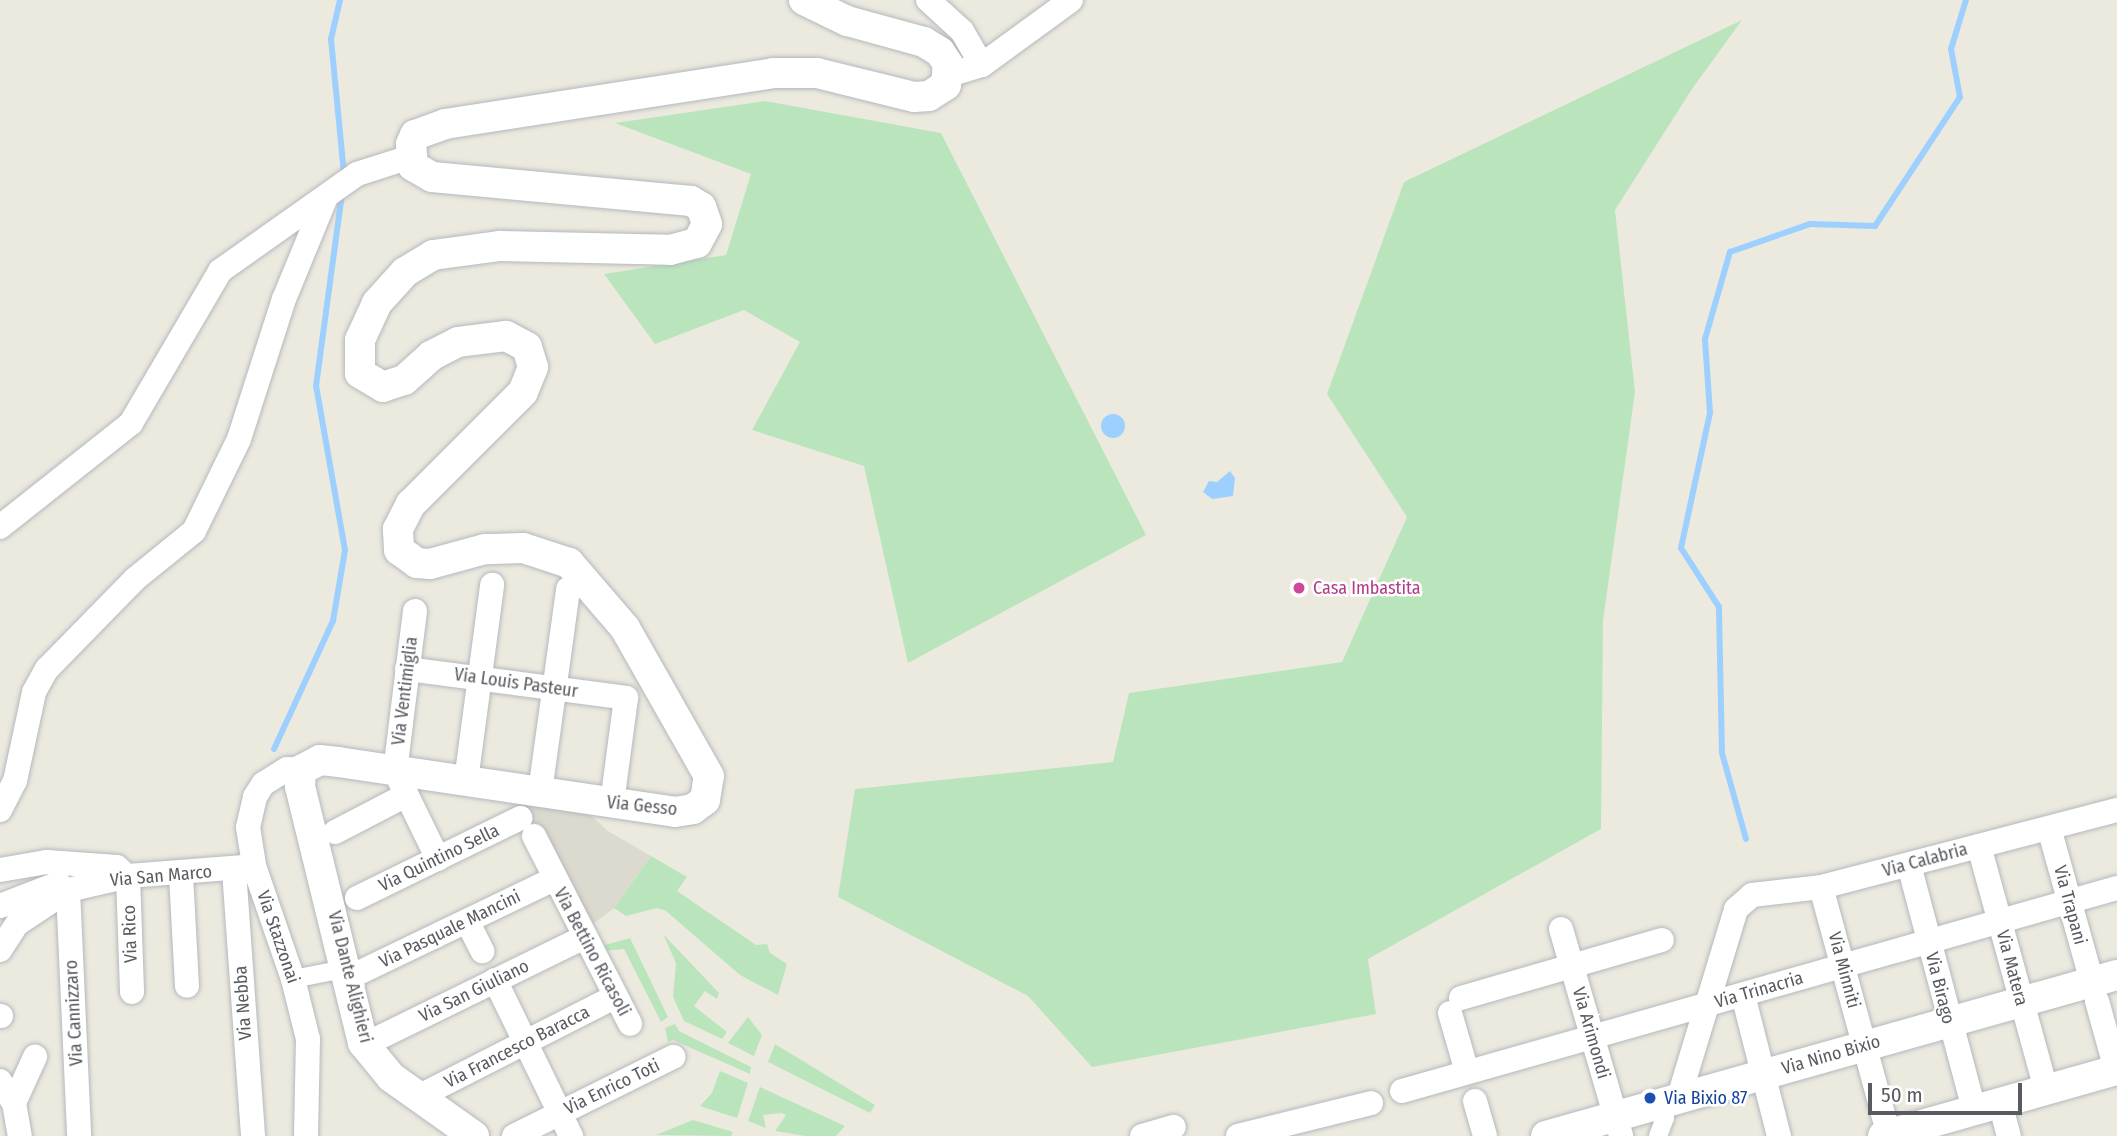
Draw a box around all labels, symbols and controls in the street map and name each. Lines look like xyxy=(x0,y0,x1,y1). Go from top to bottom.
place label: Casa Imbastita xyxy=(1313,577,1421,599)
marker: Casa Imbastita xyxy=(1291,580,1307,596)
street label: Via Ventimiglia xyxy=(388,635,422,747)
street label: Via Louis Pasteur xyxy=(453,664,579,702)
street label: Via Gesso xyxy=(606,792,678,820)
street label: Via Quintino Sella xyxy=(375,820,503,896)
street label: Via Calabria xyxy=(1880,838,1970,882)
street label: Via San Marco xyxy=(109,861,213,891)
street label: Via Trapani xyxy=(2049,863,2091,947)
street label: Via Bettino Ricasoli xyxy=(549,884,635,1020)
street label: Via Pasquale Mancini xyxy=(376,885,524,973)
street label: Via Stazzonai xyxy=(252,888,304,986)
street label: Via Rico xyxy=(118,905,142,963)
street label: Via Dante Alighieri xyxy=(323,909,377,1045)
street label: Via Matera xyxy=(1992,928,2032,1008)
street label: Via Minniti xyxy=(1823,930,1865,1010)
street label: Via Birago xyxy=(1921,950,1959,1026)
street label: Via San Giuliano xyxy=(416,955,532,1027)
street label: Via Cannizzaro xyxy=(60,959,88,1067)
street label: Via Nebba xyxy=(230,965,256,1041)
street label: Via Trinacria xyxy=(1712,967,1806,1013)
street label: Via Arimondi xyxy=(1568,985,1614,1081)
street label: Via Francesco Baracca xyxy=(441,1001,593,1093)
street label: Via Nino Bixio xyxy=(1779,1031,1883,1079)
street label: Via Enrico Toti xyxy=(561,1055,663,1119)
scale bar xyxy=(1872,1070,2026,1114)
text: 50 m xyxy=(1881,1082,1923,1108)
place label: Via Bixio 87 xyxy=(1664,1087,1747,1109)
marker: Via Bixio 87 xyxy=(1642,1090,1658,1106)

